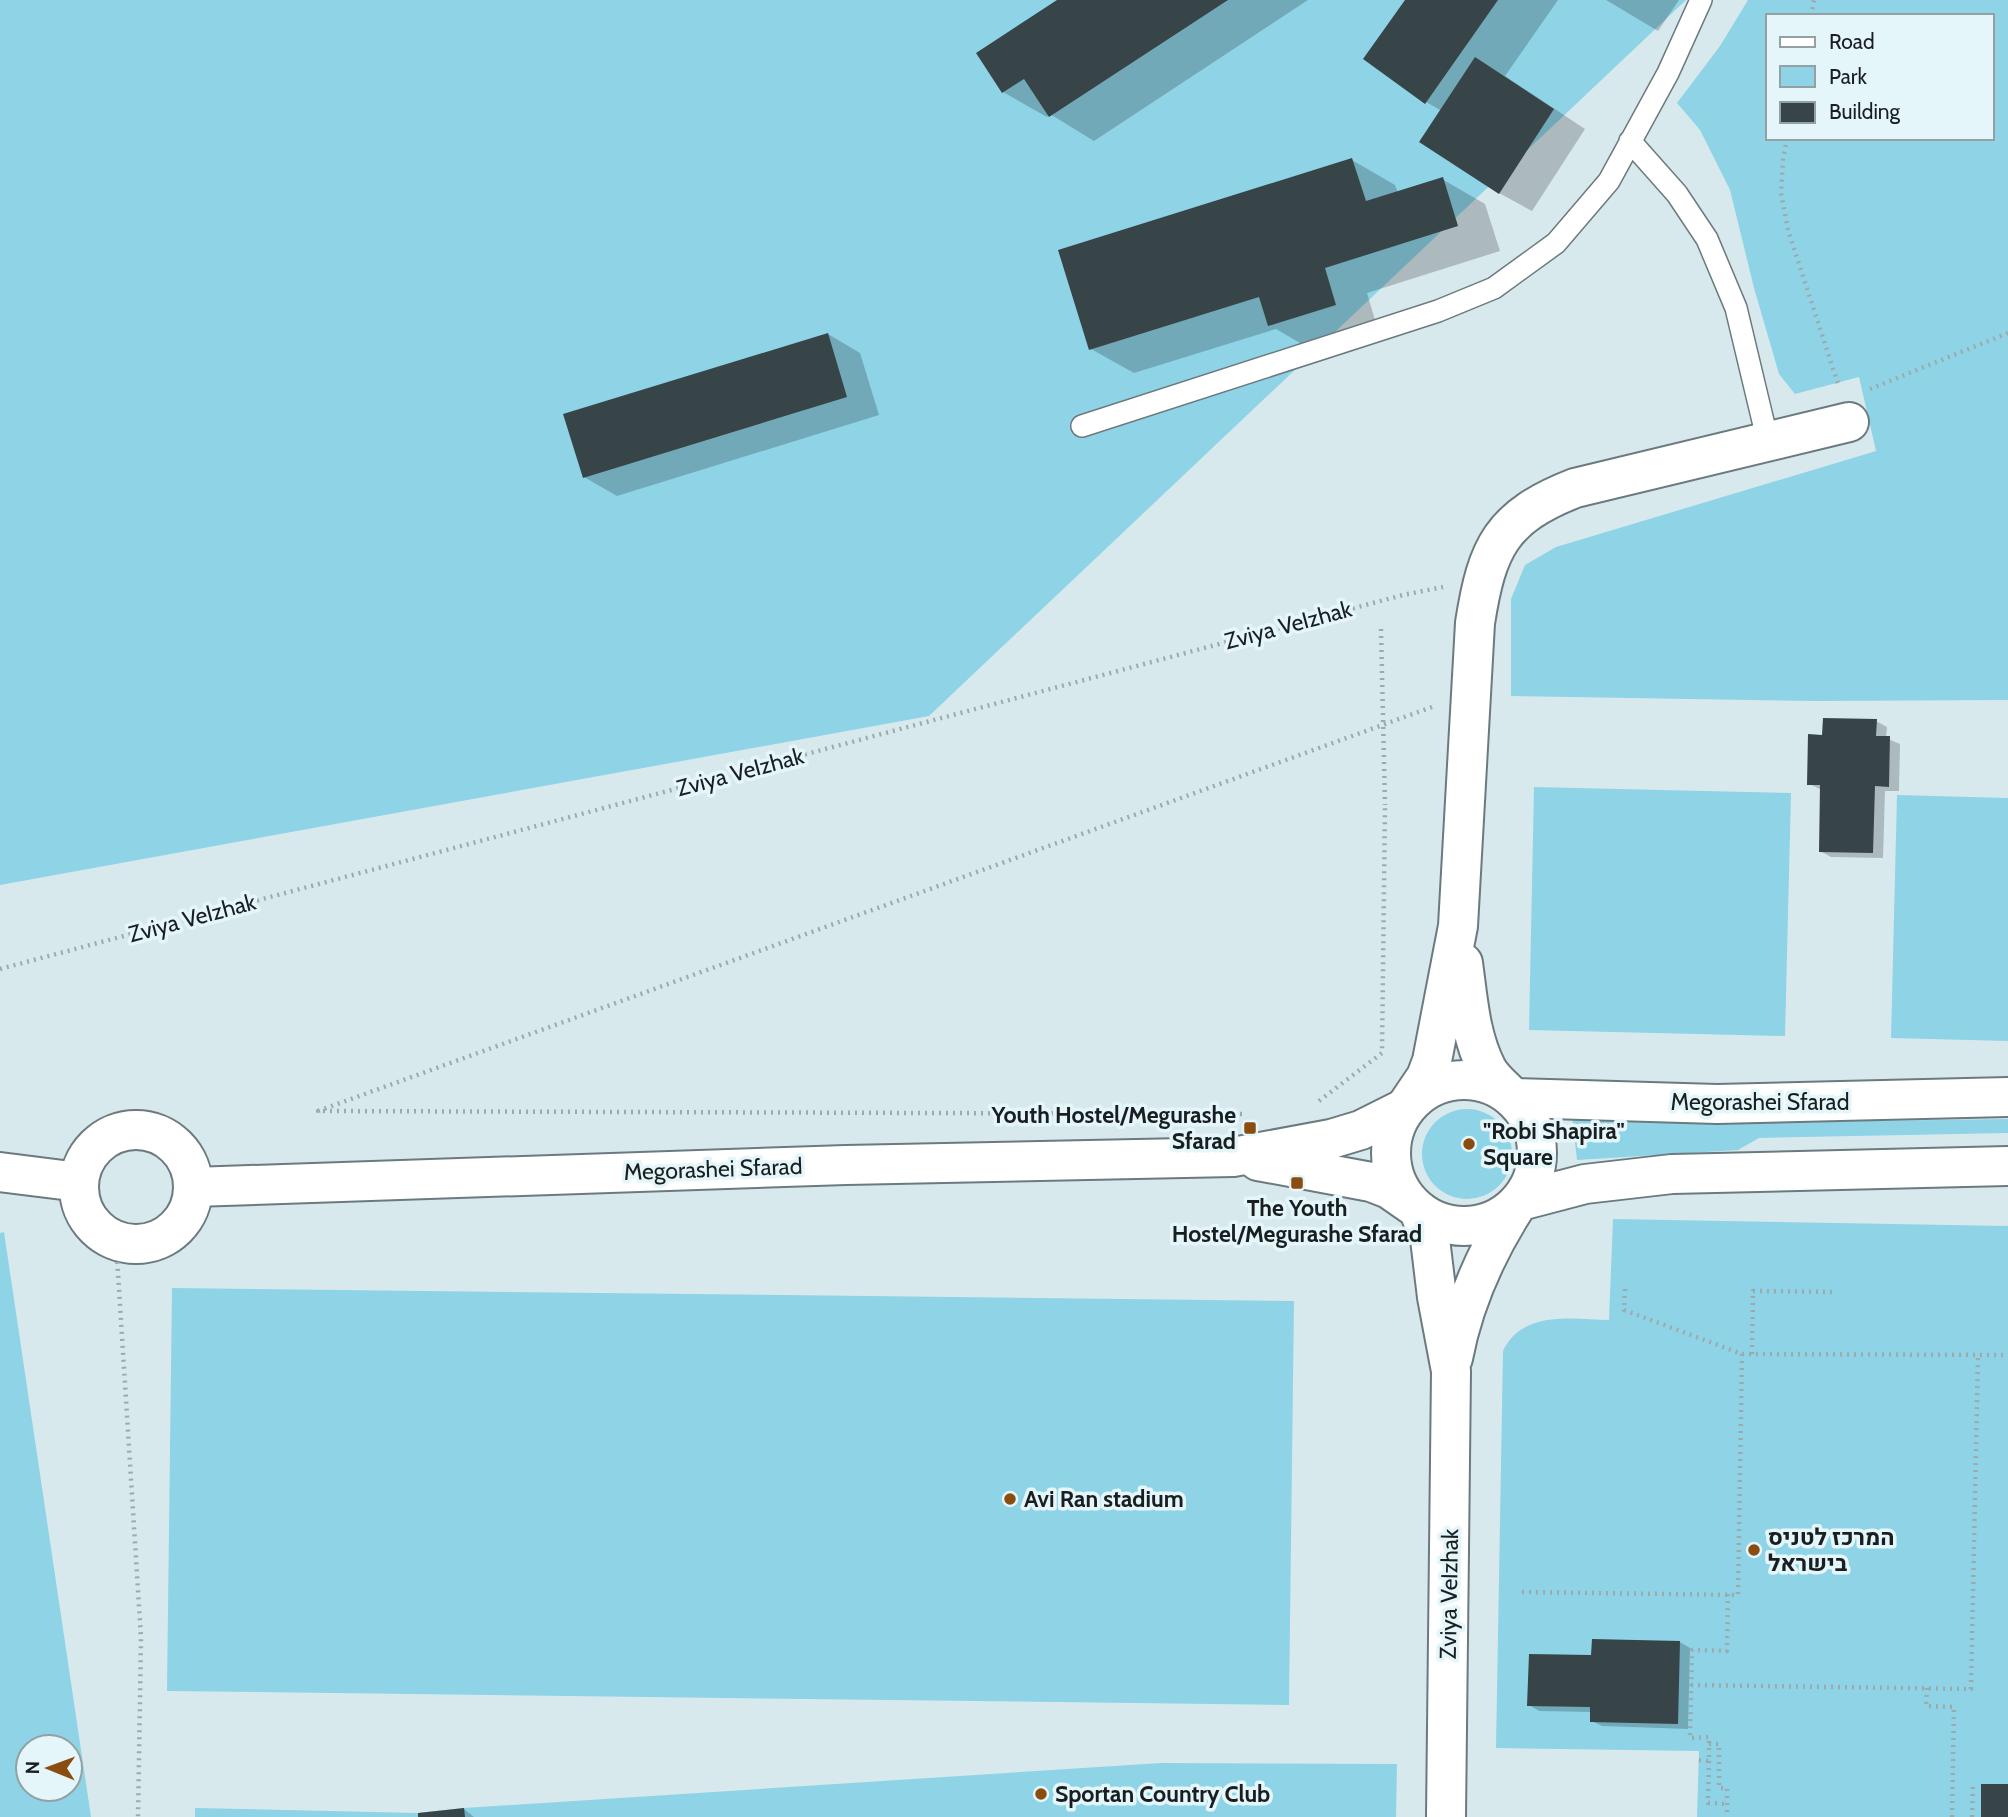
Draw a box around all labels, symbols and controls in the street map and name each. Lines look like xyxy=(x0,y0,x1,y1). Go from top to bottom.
legend xyxy=(1766,14,1994,140)
text: Road xyxy=(1829,29,1875,54)
text: Park xyxy=(1829,64,1867,89)
text: Building xyxy=(1829,99,1901,124)
street label: Zviya VeIzhak xyxy=(1221,594,1355,655)
street label: Zviya VeIzhak xyxy=(673,741,807,802)
street label: Zviya VeIzhak xyxy=(125,887,259,948)
street label: Megorashei Sfarad xyxy=(1671,1088,1849,1116)
place label: Youth Hostel/Megurashe Sfarad xyxy=(990,1101,1236,1155)
place label: "Robi Shapira" Square xyxy=(1483,1117,1625,1171)
marker: Youth Hostel/Megurashe Sfarad xyxy=(1242,1120,1258,1136)
marker: "Robi Shapira" Square xyxy=(1461,1136,1477,1152)
street label: Megorashei Sfarad xyxy=(623,1152,803,1186)
marker: The Youth Hostel/Megurashe Sfarad xyxy=(1289,1175,1305,1191)
place label: The Youth Hostel/Megurashe Sfarad xyxy=(1172,1194,1422,1248)
place label: Avi Ran stadium xyxy=(1024,1485,1184,1513)
marker: Avi Ran stadium xyxy=(1002,1491,1018,1507)
place label: המרכז לטניס בישראל xyxy=(1768,1523,1895,1577)
street label: Zviya VeIzhak xyxy=(1434,1528,1464,1660)
marker: המרכז לטניס בישראל xyxy=(1746,1542,1762,1558)
north arrow xyxy=(14,1733,84,1803)
text: N xyxy=(21,1761,44,1775)
place label: Sportan Country Club xyxy=(1055,1780,1270,1808)
marker: Sportan Country Club xyxy=(1033,1786,1049,1802)

